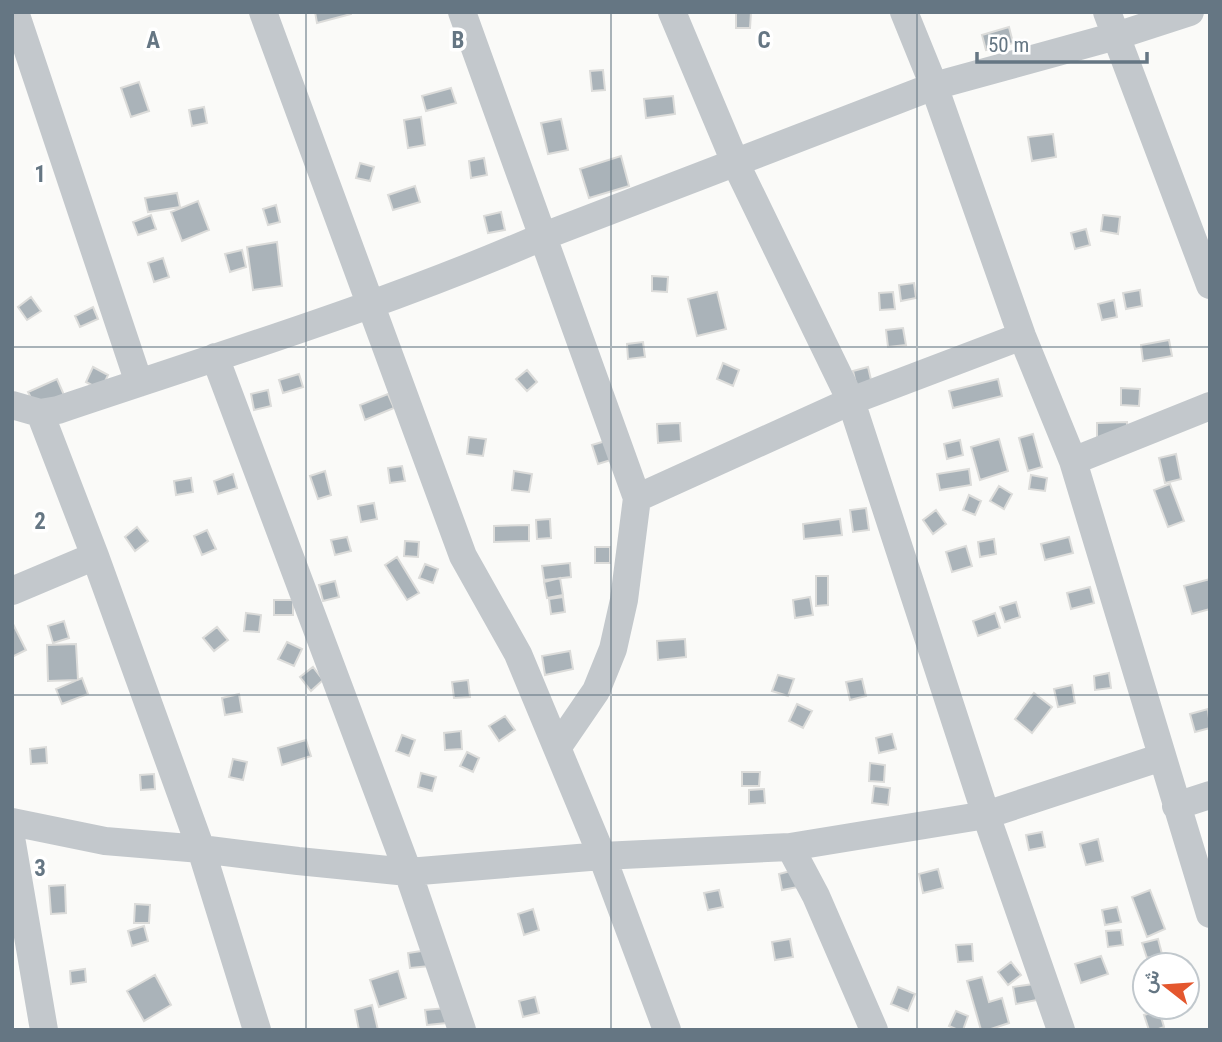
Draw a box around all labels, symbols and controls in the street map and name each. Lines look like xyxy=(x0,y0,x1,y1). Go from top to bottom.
scale bar xyxy=(977,21,1147,65)
text: A xyxy=(146,27,160,54)
text: B xyxy=(452,27,464,54)
text: C xyxy=(757,27,771,54)
text: 50 m xyxy=(988,33,1029,57)
text: 1 xyxy=(34,161,46,188)
text: 2 xyxy=(34,508,46,535)
text: 3 xyxy=(34,855,46,882)
north arrow xyxy=(1131,951,1201,1021)
text: ش xyxy=(1136,967,1165,995)

